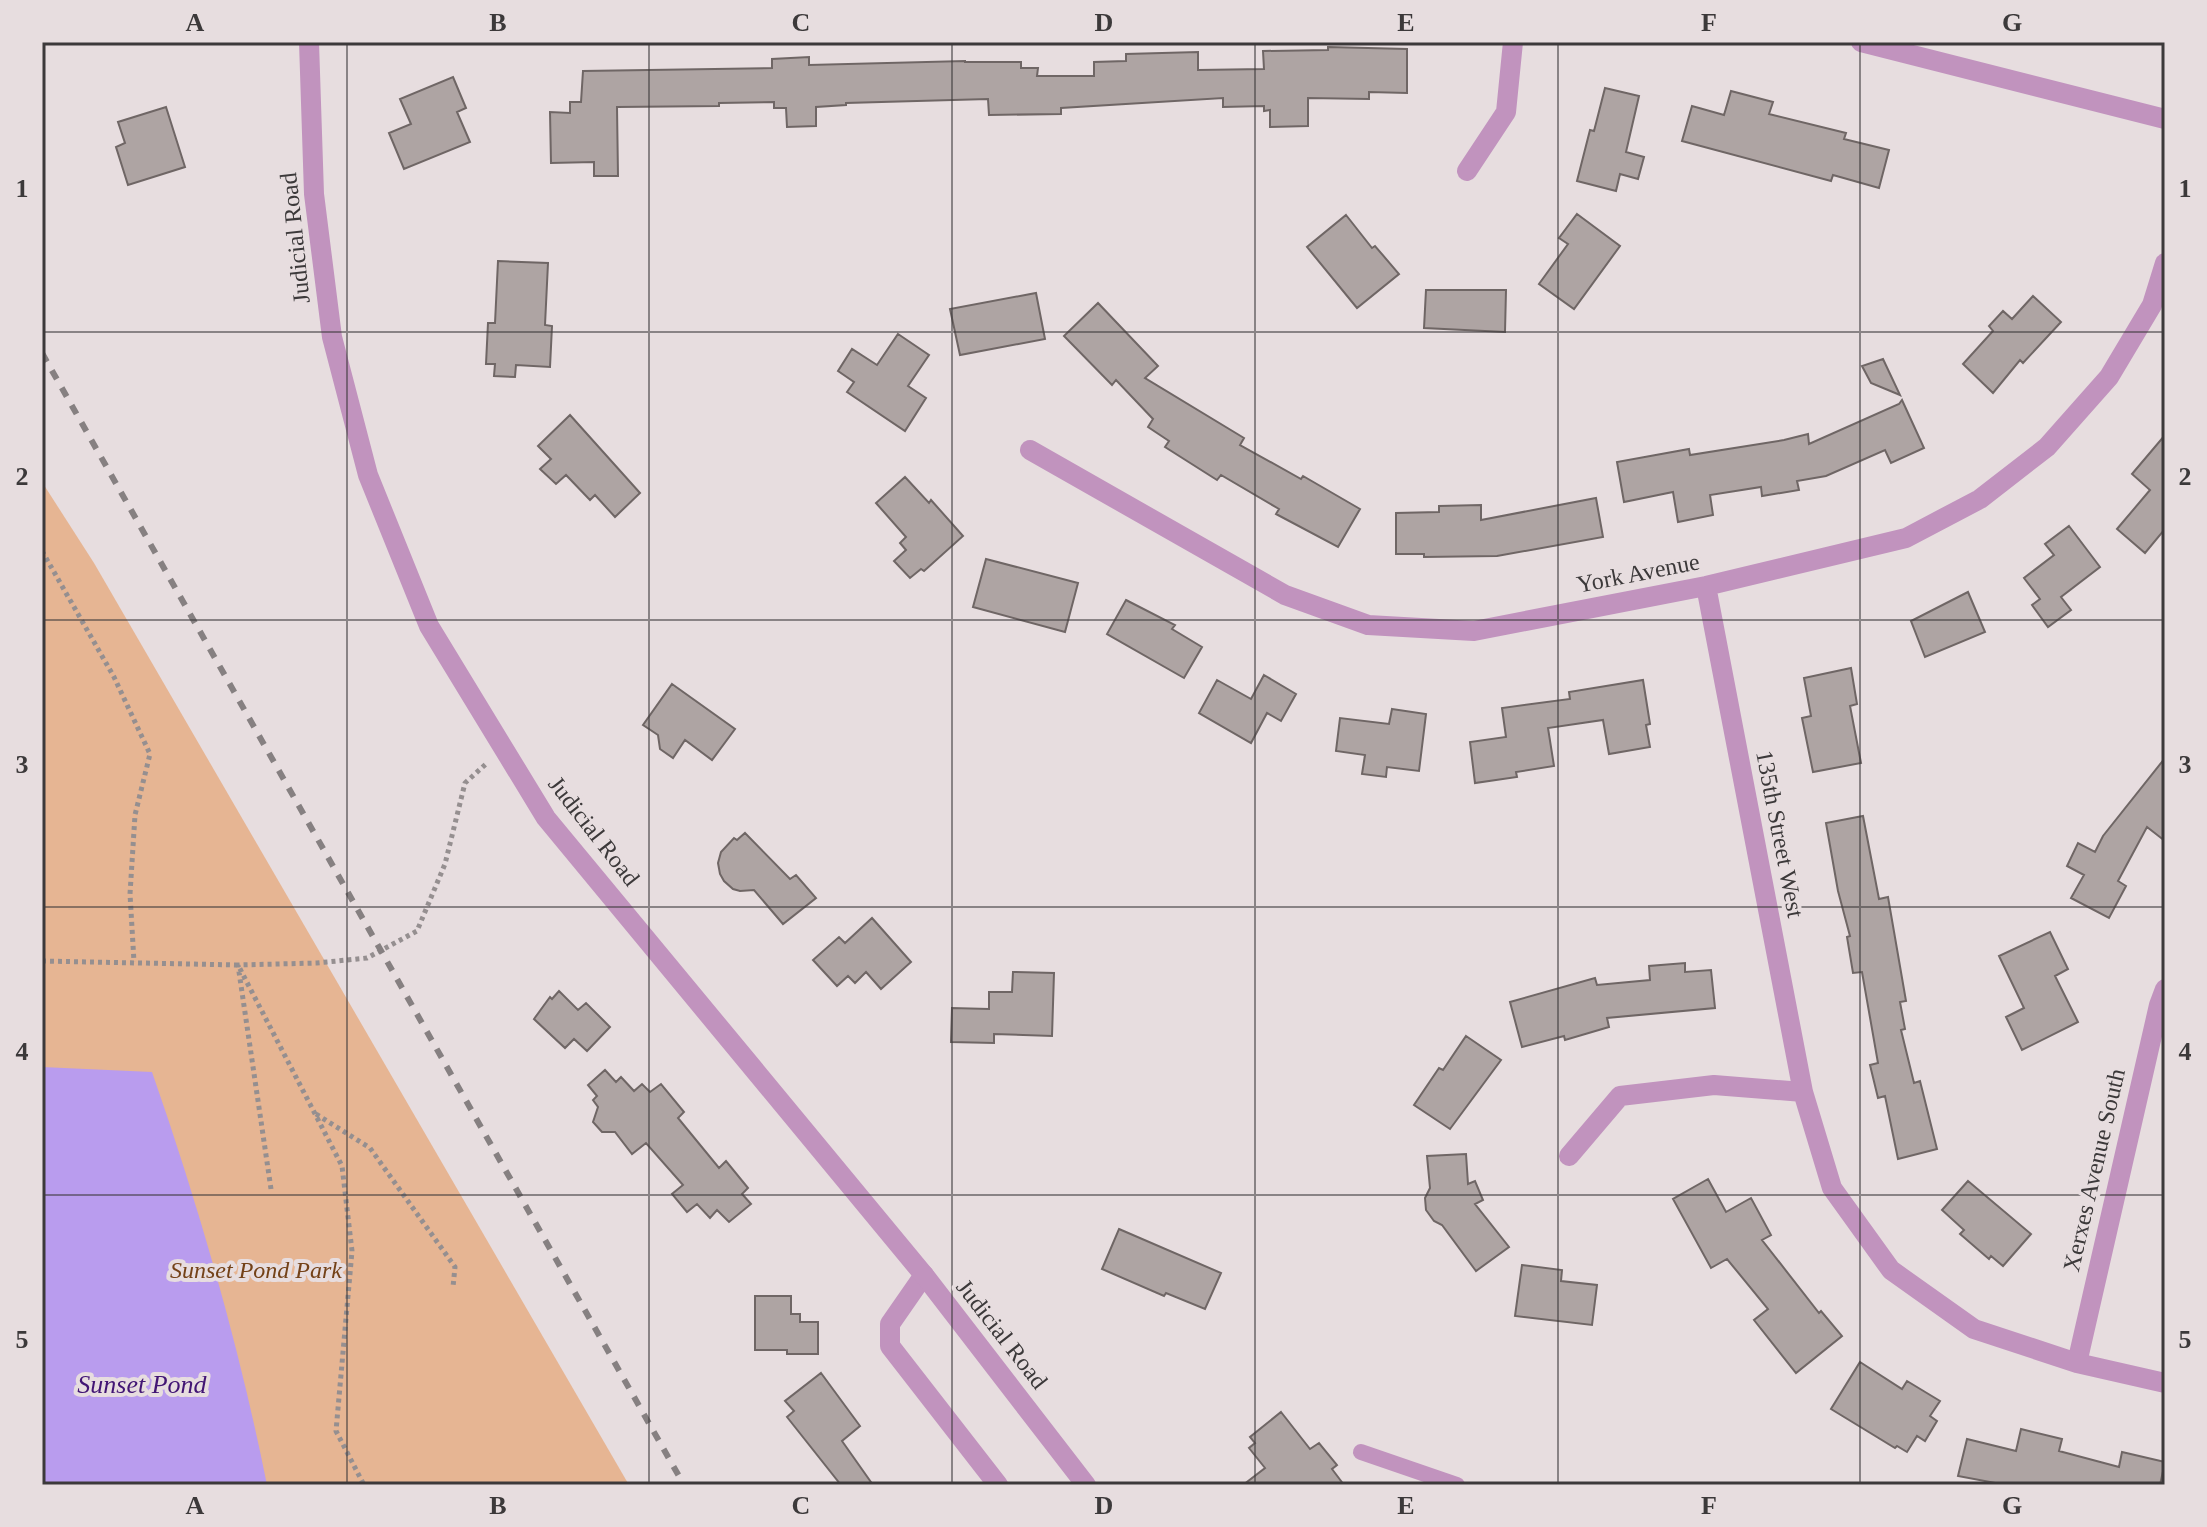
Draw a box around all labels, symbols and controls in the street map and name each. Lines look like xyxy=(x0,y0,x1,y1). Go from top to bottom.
text: A xyxy=(186,8,205,37)
text: B xyxy=(489,8,507,37)
text: C xyxy=(792,8,810,37)
text: D xyxy=(1095,8,1113,37)
text: E xyxy=(1397,8,1415,37)
text: F xyxy=(1701,8,1717,37)
text: G xyxy=(2002,8,2022,37)
street label: Judicial Road xyxy=(275,171,315,305)
text: 1 xyxy=(16,174,29,203)
text: 1 xyxy=(2179,174,2192,203)
text: 2 xyxy=(16,462,29,491)
text: 2 xyxy=(2179,462,2192,491)
street label: York Avenue xyxy=(1574,548,1702,598)
street label: 135th Street West xyxy=(1751,748,1809,920)
text: 3 xyxy=(16,750,29,779)
text: 3 xyxy=(2179,750,2192,779)
street label: Judicial Road xyxy=(543,771,645,891)
text: 4 xyxy=(16,1037,29,1066)
text: 4 xyxy=(2179,1037,2192,1066)
street label: Xerxes Avenue South xyxy=(2058,1066,2130,1274)
park label: Sunset Pond Park xyxy=(170,1257,342,1283)
street label: Judicial Road xyxy=(951,1274,1053,1394)
text: 5 xyxy=(16,1325,29,1354)
text: 5 xyxy=(2179,1325,2192,1354)
water label: Sunset Pond xyxy=(77,1370,208,1399)
text: A xyxy=(186,1491,205,1520)
text: B xyxy=(489,1491,507,1520)
text: C xyxy=(792,1491,810,1520)
text: D xyxy=(1095,1491,1113,1520)
text: E xyxy=(1397,1491,1415,1520)
text: F xyxy=(1701,1491,1717,1520)
text: G xyxy=(2002,1491,2022,1520)

